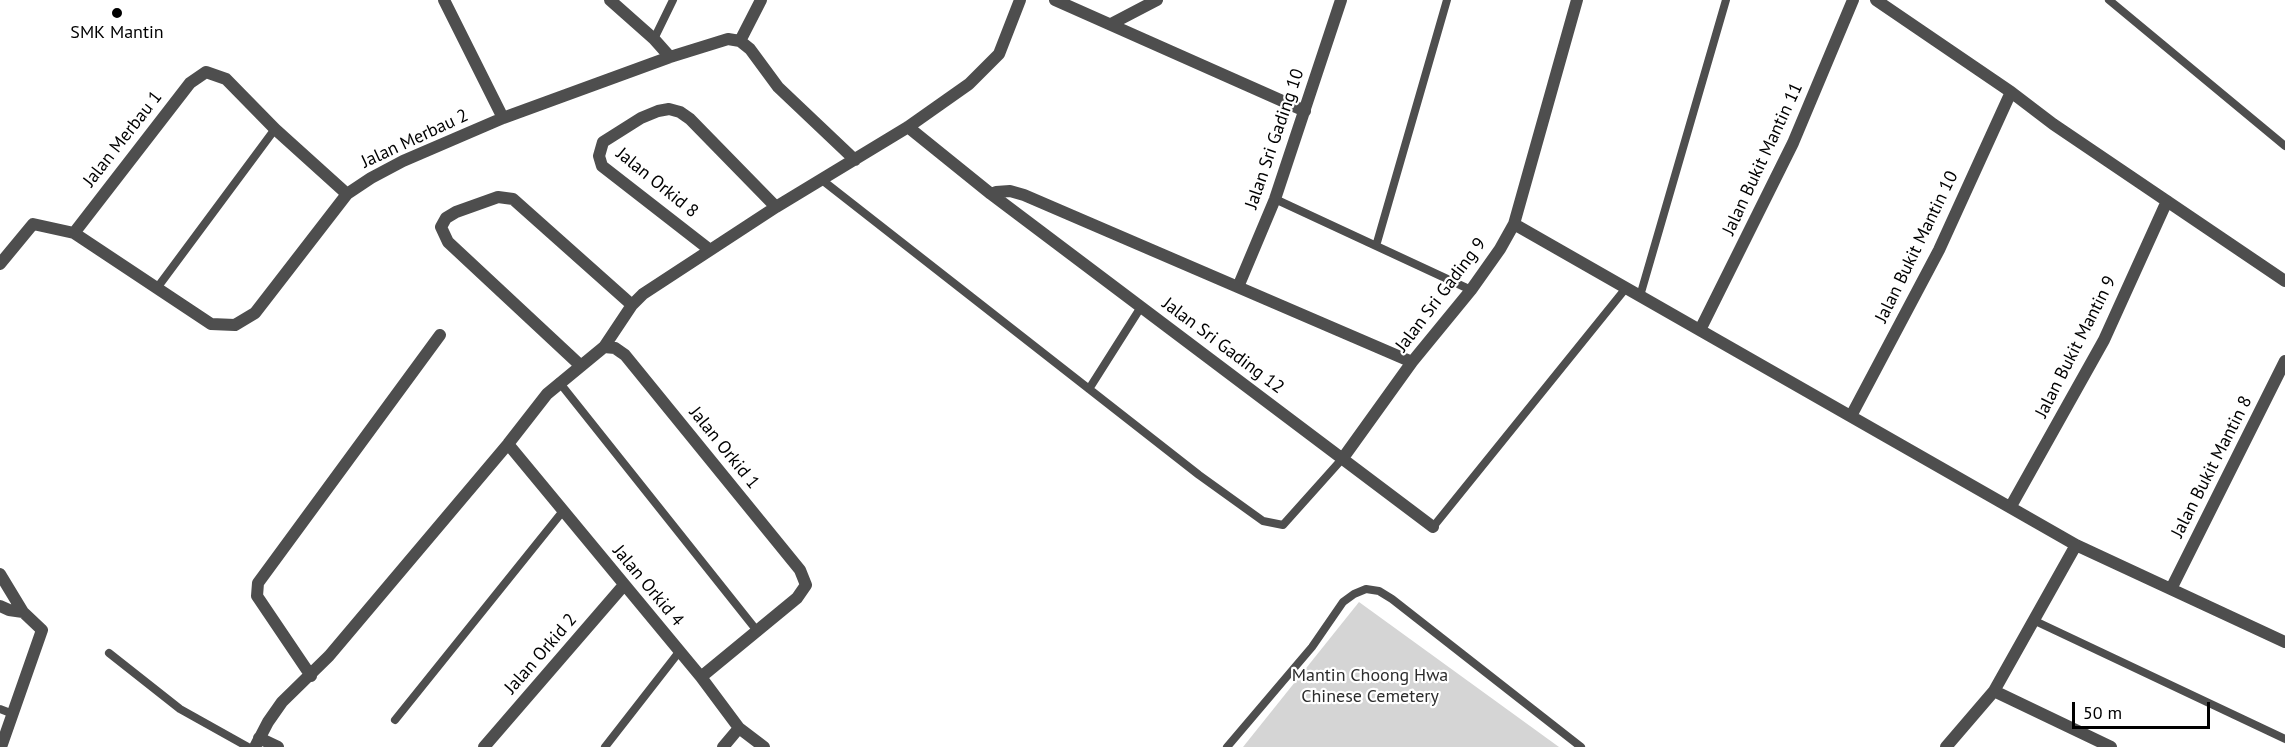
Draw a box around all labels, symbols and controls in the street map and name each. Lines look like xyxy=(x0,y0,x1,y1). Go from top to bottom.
marker: SMK Mantin xyxy=(110,6,124,20)
place label: SMK Mantin xyxy=(70,22,164,44)
street label: Jalan Sri Gading 10 xyxy=(1241,66,1309,212)
street label: Jalan Bukit Mantin 11 xyxy=(1718,79,1808,239)
street label: Jalan Merbau 1 xyxy=(79,87,167,191)
street label: Jalan Merbau 2 xyxy=(358,105,472,173)
street label: Jalan Orkid 8 xyxy=(612,143,702,223)
street label: Jalan Bukit Mantin 10 xyxy=(1871,168,1963,326)
street label: Jalan Sri Gading 9 xyxy=(1391,234,1491,356)
street label: Jalan Bukit Mantin 9 xyxy=(2031,273,2121,421)
street label: Jalan Sri Gading 12 xyxy=(1158,293,1288,399)
street label: Jalan Bukit Mantin 8 xyxy=(2167,393,2257,541)
street label: Jalan Orkid 1 xyxy=(684,403,764,493)
street label: Jalan Orkid 4 xyxy=(608,541,688,631)
street label: Jalan Orkid 2 xyxy=(500,609,582,699)
park label: Mantin Choong Hwa Chinese Cemetery xyxy=(1292,665,1448,708)
scale bar xyxy=(2075,690,2213,728)
text: 50 m xyxy=(2083,701,2122,724)

